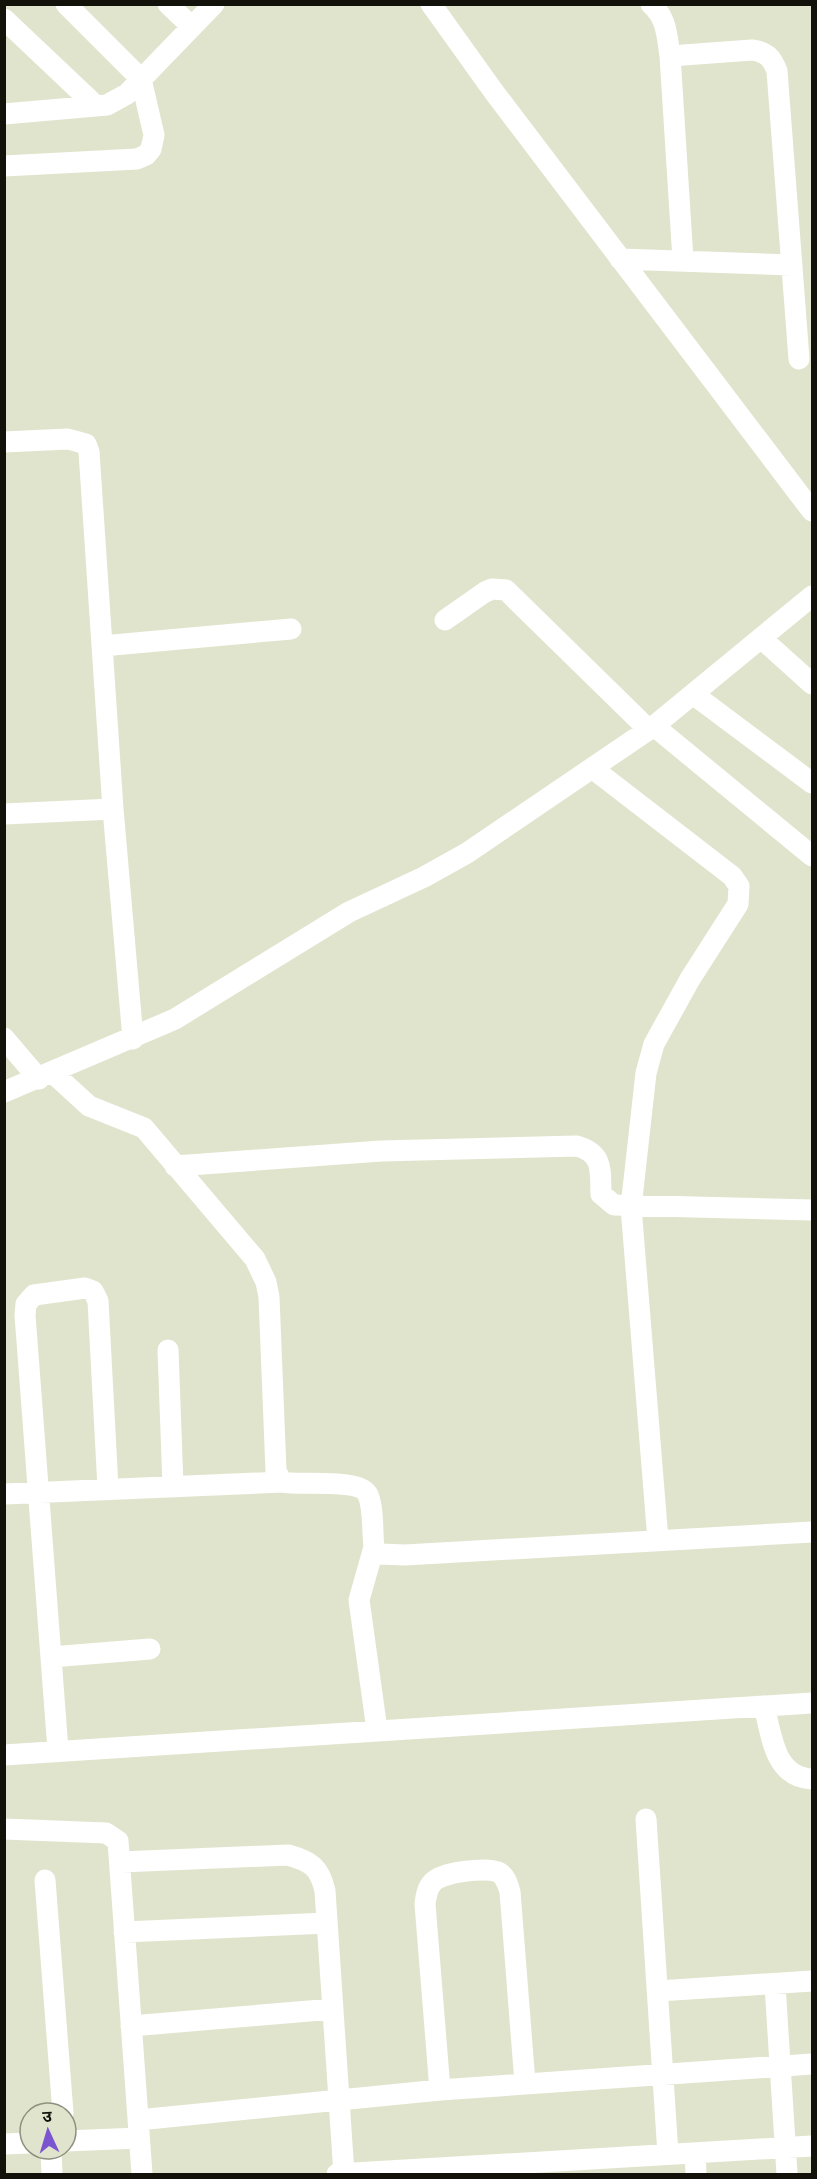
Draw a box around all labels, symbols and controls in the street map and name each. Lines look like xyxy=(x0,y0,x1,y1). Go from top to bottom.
north arrow xyxy=(18,2101,78,2161)
text: उ xyxy=(42,2106,53,2127)

